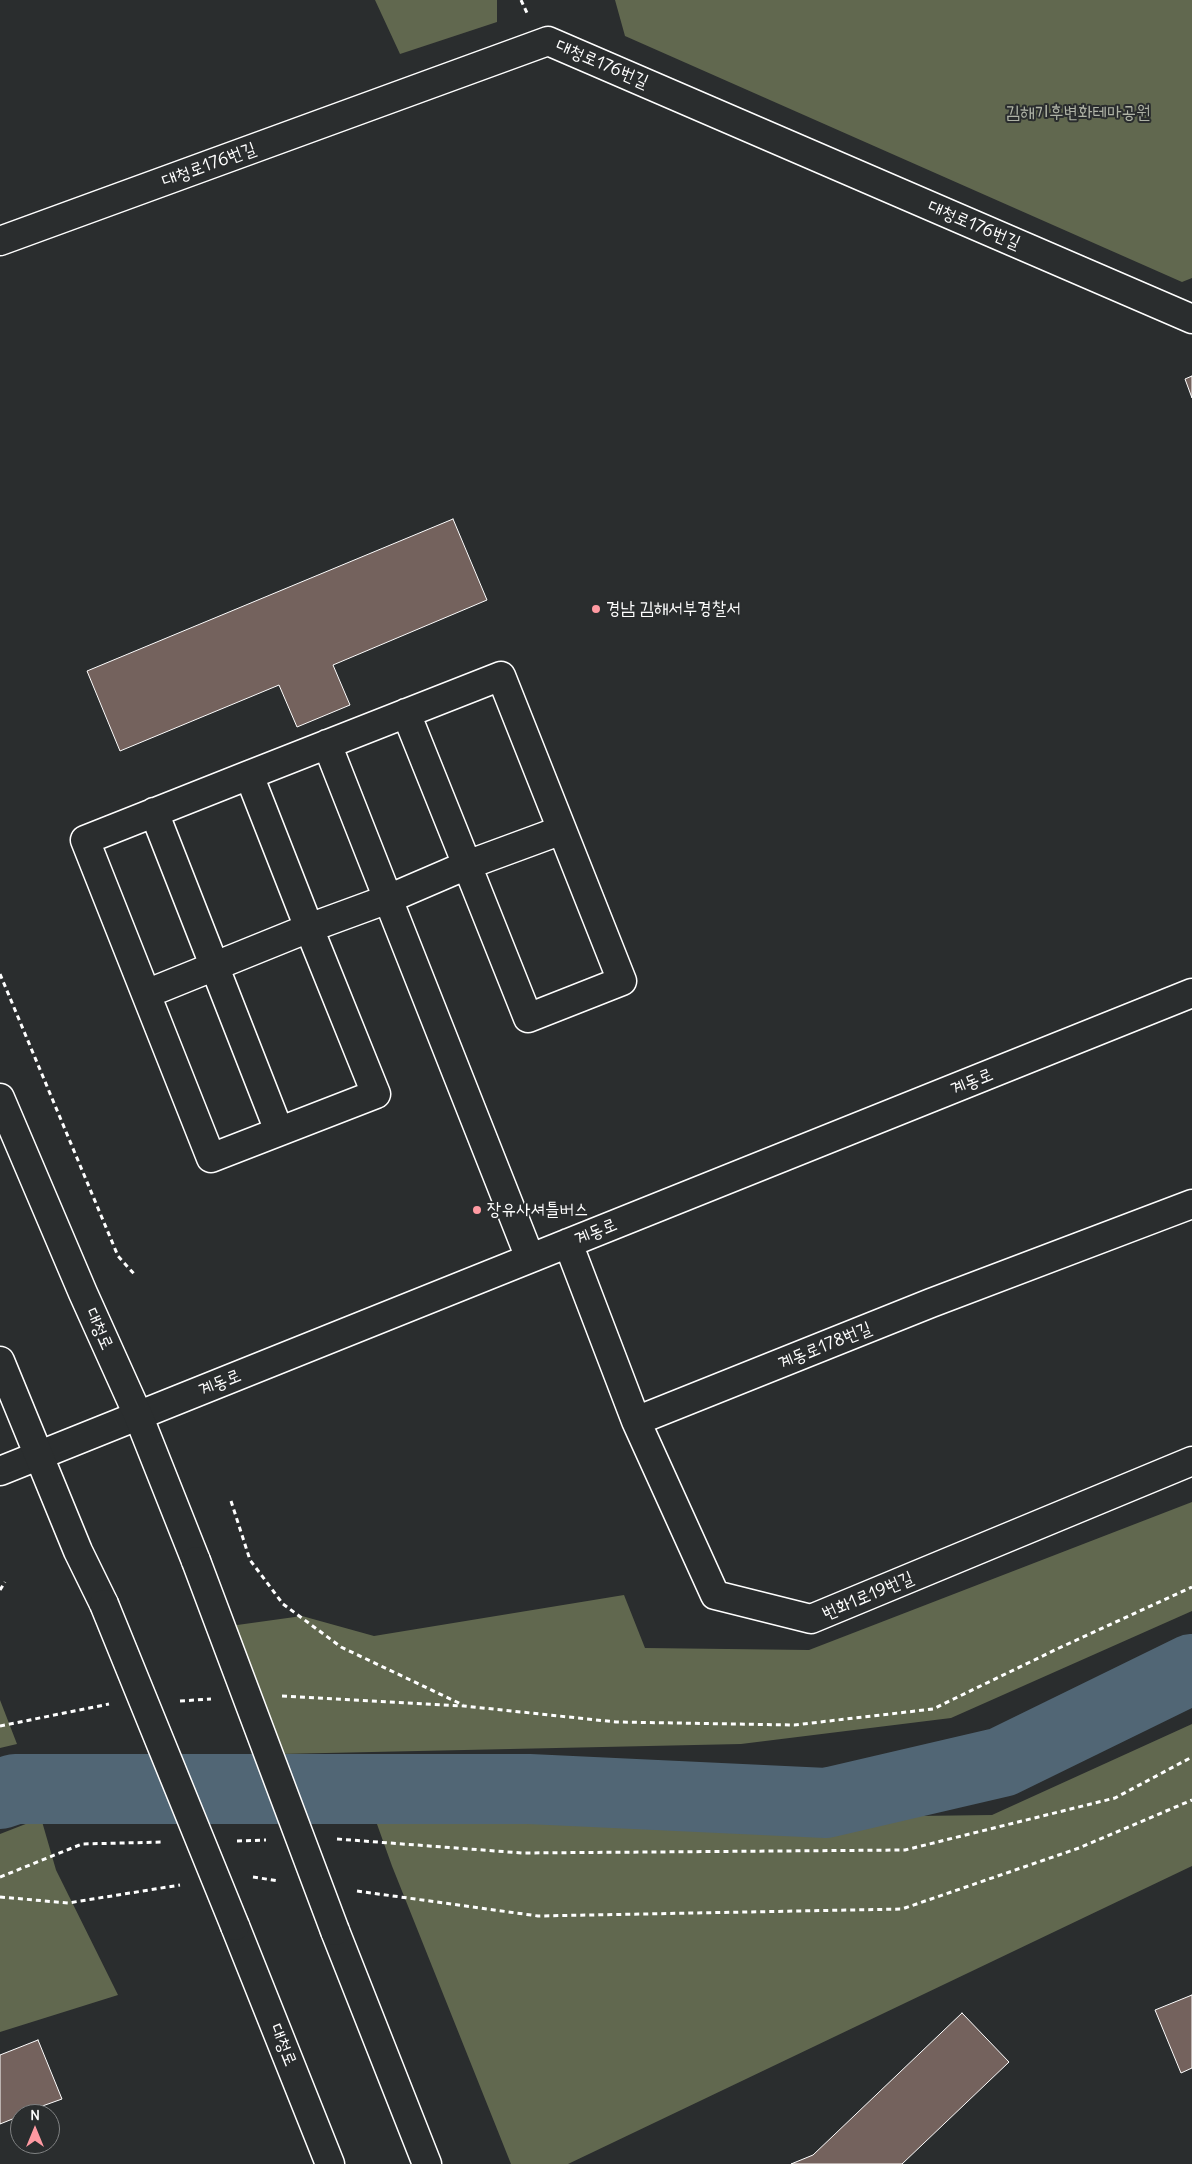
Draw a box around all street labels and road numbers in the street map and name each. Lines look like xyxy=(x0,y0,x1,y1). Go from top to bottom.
street label: 대청로176번길 xyxy=(552,35,652,93)
street label: 대청로176번길 xyxy=(159,138,259,192)
street label: 대청로176번길 xyxy=(924,196,1024,254)
street label: 계동로 xyxy=(948,1064,996,1100)
street label: 계동로 xyxy=(572,1214,620,1250)
street label: 대청로 xyxy=(80,1305,118,1353)
street label: 계동로178번길 xyxy=(775,1317,875,1375)
street label: 계동로 xyxy=(196,1365,244,1401)
street label: 번화1로19번길 xyxy=(819,1567,917,1625)
street label: 대청로 xyxy=(265,2021,301,2069)

